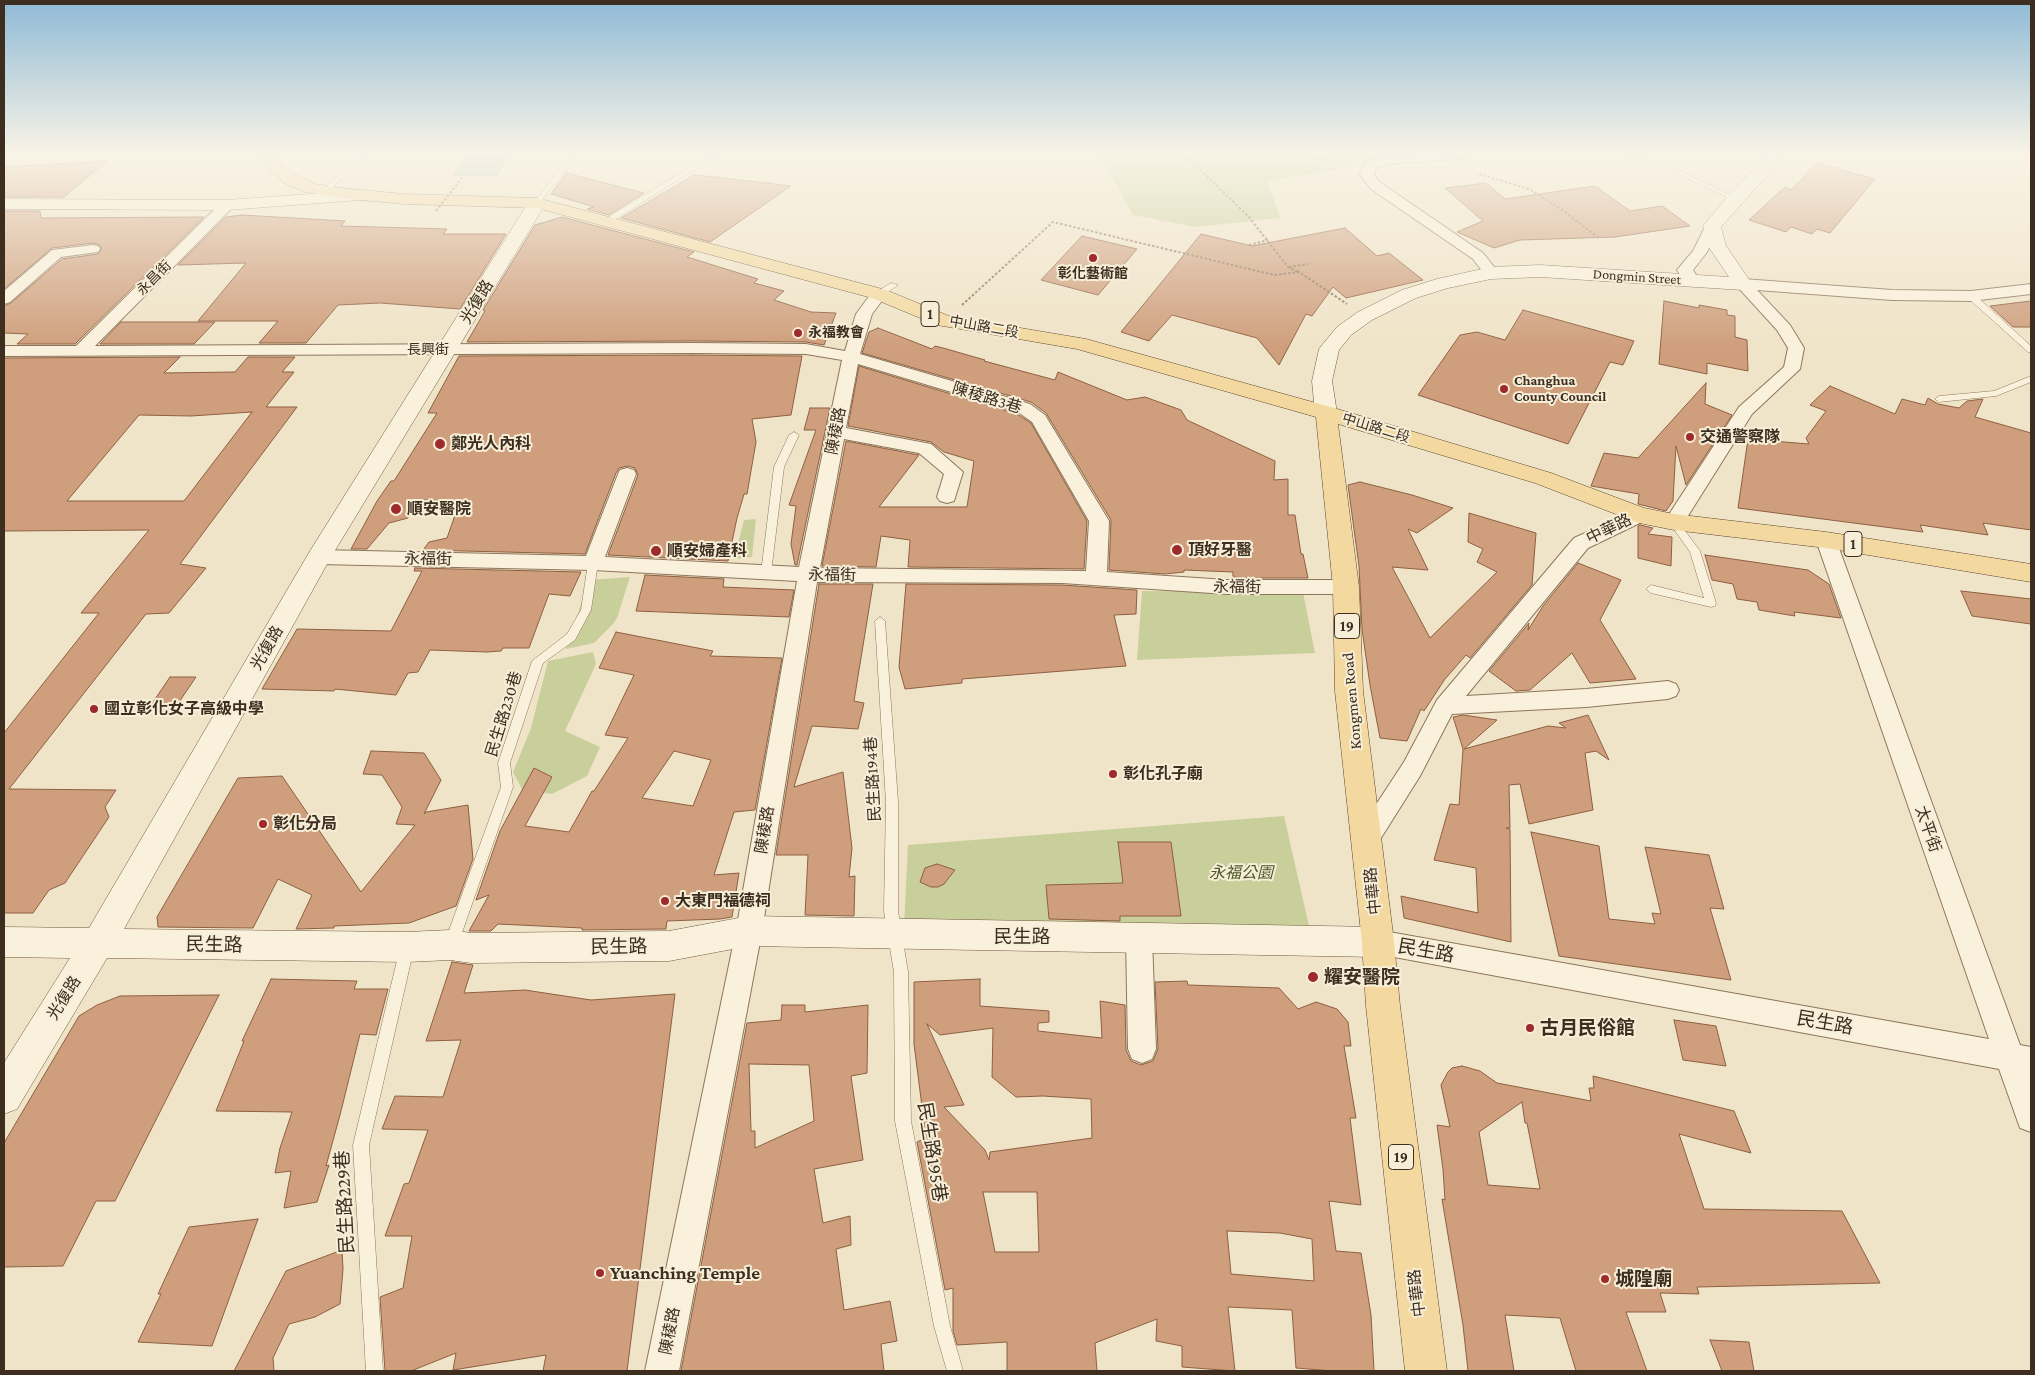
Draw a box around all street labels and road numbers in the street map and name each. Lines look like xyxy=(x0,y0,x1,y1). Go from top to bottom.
street label: 永昌街 xyxy=(133,257,175,299)
street label: Dongmin Street xyxy=(1592,266,1682,288)
street label: 光復路 xyxy=(456,276,498,328)
road number: 1 xyxy=(921,302,939,326)
street label: 中山路二段 xyxy=(948,313,1020,341)
street label: 長興街 xyxy=(407,342,449,358)
street label: 陳稜路3巷 xyxy=(950,378,1024,418)
street label: 陳稜路 xyxy=(822,406,850,456)
street label: 中山路二段 xyxy=(1340,410,1412,446)
street label: 中華路 xyxy=(1583,510,1635,548)
road number: 1 xyxy=(1844,532,1862,556)
street label: 永福街 xyxy=(404,549,452,569)
street label: 永福街 xyxy=(808,565,856,585)
street label: 永福街 xyxy=(1213,577,1261,597)
road number: 19 xyxy=(1334,614,1360,638)
street label: 光復路 xyxy=(247,622,287,674)
street label: Kongmen Road xyxy=(1338,652,1366,750)
street label: 民生路230巷 xyxy=(482,669,526,759)
street label: 民生路194巷 xyxy=(861,736,885,822)
street label: 太平街 xyxy=(1911,803,1945,855)
street label: 陳稜路 xyxy=(752,805,778,855)
street label: 中華路 xyxy=(1361,866,1385,916)
street label: 民生路 xyxy=(994,926,1050,948)
street label: 民生路 xyxy=(185,933,243,957)
street label: 民生路 xyxy=(590,935,648,959)
street label: 民生路 xyxy=(1396,935,1456,967)
street label: 光復路 xyxy=(43,973,85,1023)
street label: 民生路 xyxy=(1795,1007,1855,1039)
street label: 民生路195巷 xyxy=(913,1100,951,1204)
road number: 19 xyxy=(1388,1144,1414,1170)
street label: 民生路229巷 xyxy=(331,1150,359,1254)
street label: 中華路 xyxy=(1405,1268,1429,1318)
street label: 陳稜路 xyxy=(656,1306,684,1356)

